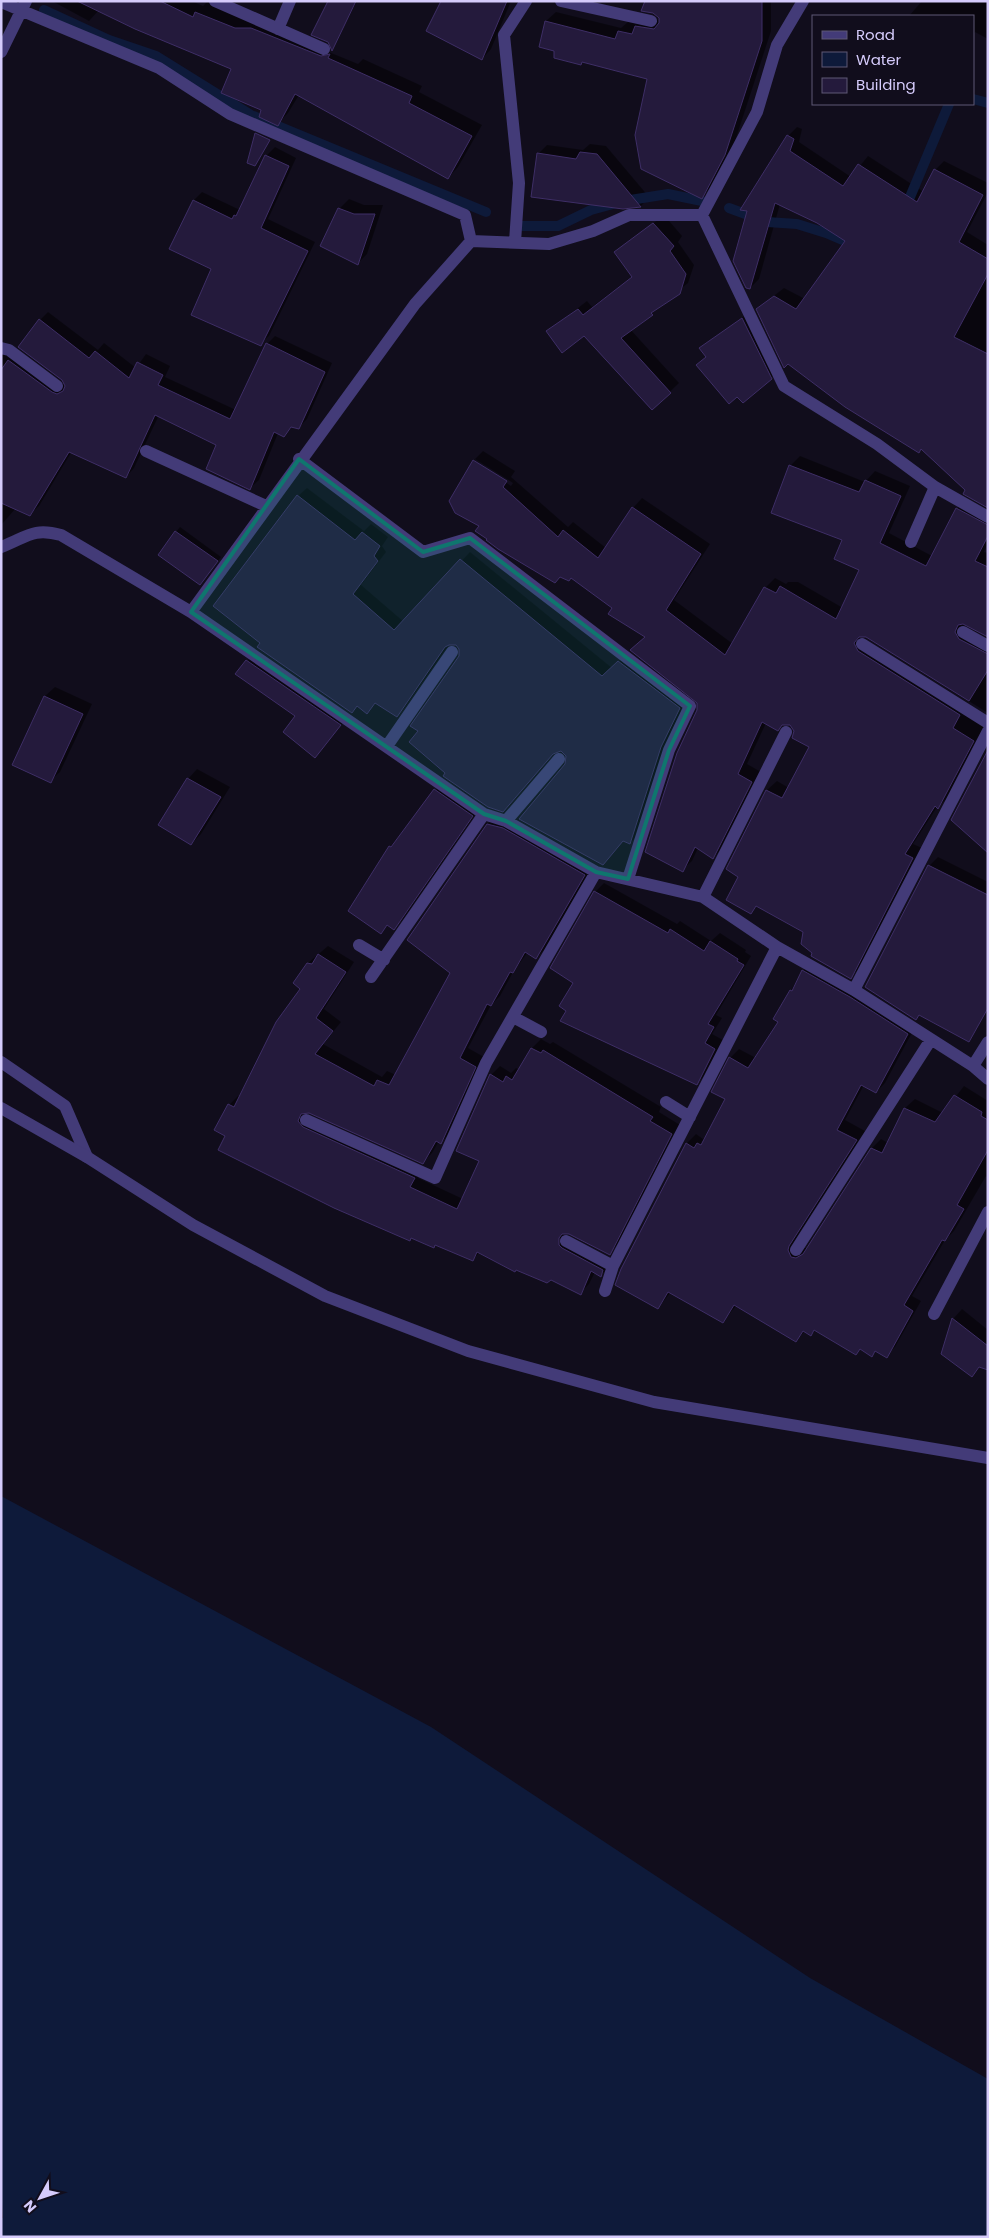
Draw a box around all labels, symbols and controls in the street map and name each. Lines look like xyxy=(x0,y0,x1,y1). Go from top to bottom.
legend xyxy=(812,15,974,105)
text: Road xyxy=(856,24,895,45)
text: Water xyxy=(856,49,902,70)
text: Building xyxy=(856,74,916,95)
north arrow xyxy=(15,2173,65,2223)
text: N xyxy=(19,2196,41,2217)

